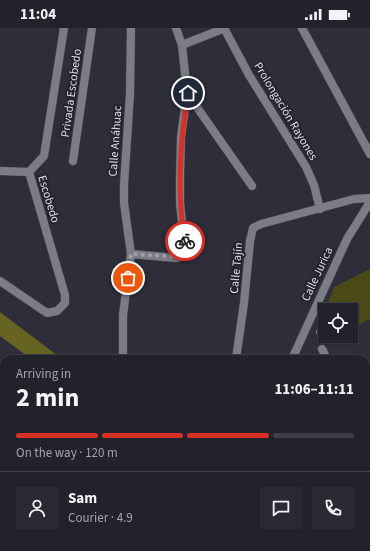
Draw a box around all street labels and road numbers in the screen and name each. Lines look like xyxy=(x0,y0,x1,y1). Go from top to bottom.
street label: Privada Escobedo xyxy=(57,48,86,138)
street label: Prolongación Rayones xyxy=(250,59,322,164)
street label: Calle Anáhuac xyxy=(105,104,126,177)
street label: Escobedo xyxy=(33,173,64,225)
street label: Calle Tajín xyxy=(226,242,247,294)
street label: Calle Jurica xyxy=(297,244,337,304)

